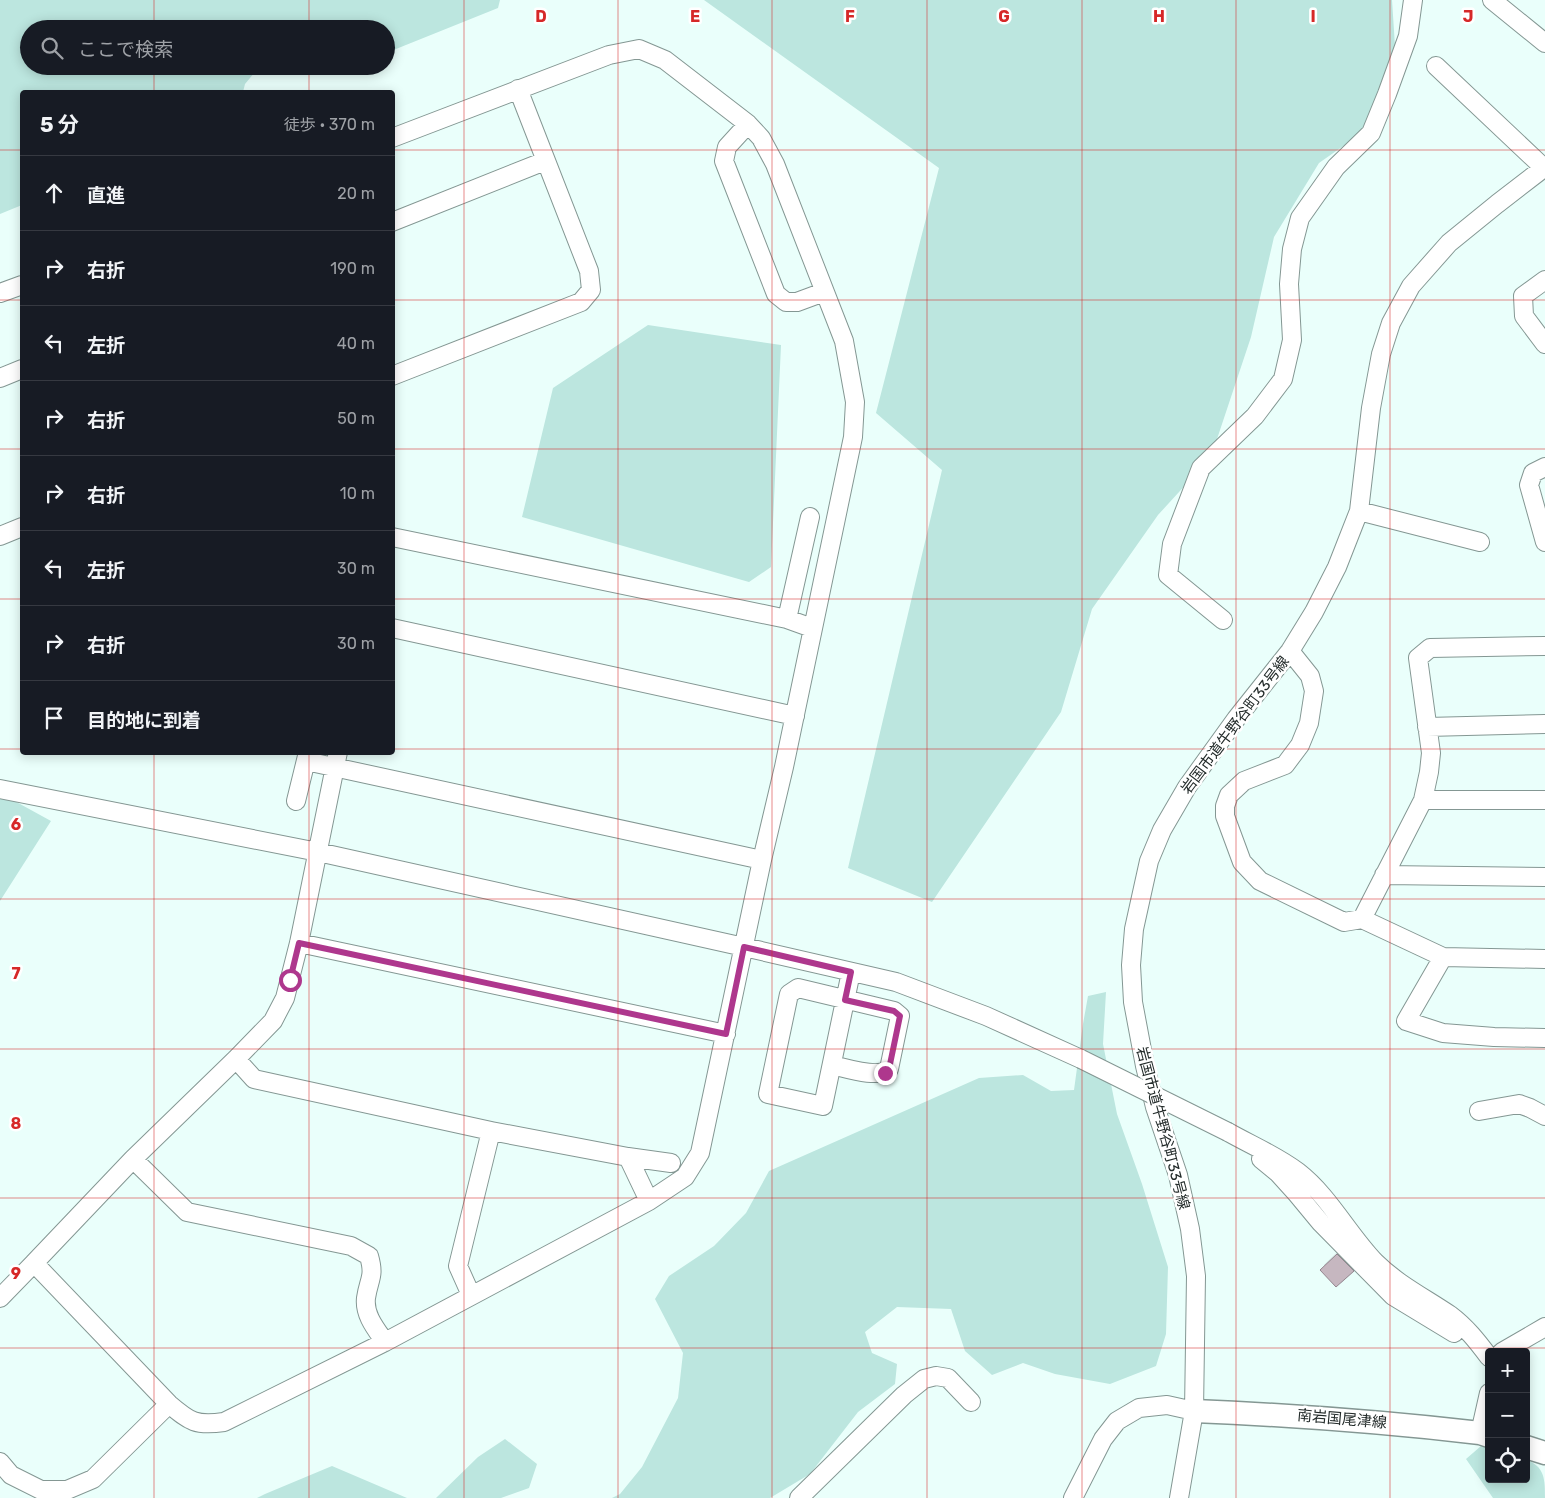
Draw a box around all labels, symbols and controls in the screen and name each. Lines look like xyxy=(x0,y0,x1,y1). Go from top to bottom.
text: D xyxy=(535,7,547,26)
text: E xyxy=(690,7,700,26)
text: F xyxy=(845,7,855,26)
text: G xyxy=(998,7,1010,26)
text: H xyxy=(1153,7,1165,26)
text: I xyxy=(1310,7,1316,26)
text: J xyxy=(1463,7,1473,26)
search box xyxy=(20,20,395,75)
icon: search xyxy=(38,34,66,62)
text: ここで検索 xyxy=(78,38,173,61)
text: 5 分 xyxy=(40,112,79,137)
text: 徒歩 · 370 m xyxy=(284,115,375,134)
icon: ahead xyxy=(40,179,68,207)
text: 直進 xyxy=(87,184,125,207)
text: 20 m xyxy=(337,184,375,203)
icon: right xyxy=(40,254,68,282)
text: 右折 xyxy=(87,259,125,282)
text: 190 m xyxy=(330,259,375,278)
icon: left xyxy=(40,329,68,357)
text: 左折 xyxy=(87,334,125,357)
text: 40 m xyxy=(337,334,375,353)
icon: right xyxy=(40,404,68,432)
text: 右折 xyxy=(87,409,125,432)
text: 50 m xyxy=(337,409,375,428)
icon: right xyxy=(40,479,68,507)
text: 右折 xyxy=(87,484,125,507)
text: 10 m xyxy=(340,484,375,503)
icon: left xyxy=(40,554,68,582)
text: 左折 xyxy=(87,559,125,582)
text: 30 m xyxy=(337,559,375,578)
icon: right xyxy=(40,629,68,657)
text: 右折 xyxy=(87,634,125,657)
text: 30 m xyxy=(337,634,375,653)
street label: 岩国市道牛野谷町33号線 xyxy=(1177,652,1293,798)
icon: arrive xyxy=(40,704,68,732)
text: 目的地に到着 xyxy=(87,709,201,732)
text: 6 xyxy=(11,815,21,834)
text: 7 xyxy=(11,964,21,983)
route start xyxy=(279,969,302,992)
street label: 岩国市道牛野谷町33号線 xyxy=(1133,1045,1193,1211)
route end xyxy=(874,1062,897,1085)
text: 8 xyxy=(11,1114,22,1133)
text: 9 xyxy=(11,1264,21,1283)
map controls xyxy=(1485,1348,1530,1483)
button: + xyxy=(1485,1348,1530,1393)
button: − xyxy=(1485,1393,1530,1438)
street label: 南岩国尾津線 xyxy=(1296,1406,1388,1432)
button: locate xyxy=(1485,1438,1530,1483)

